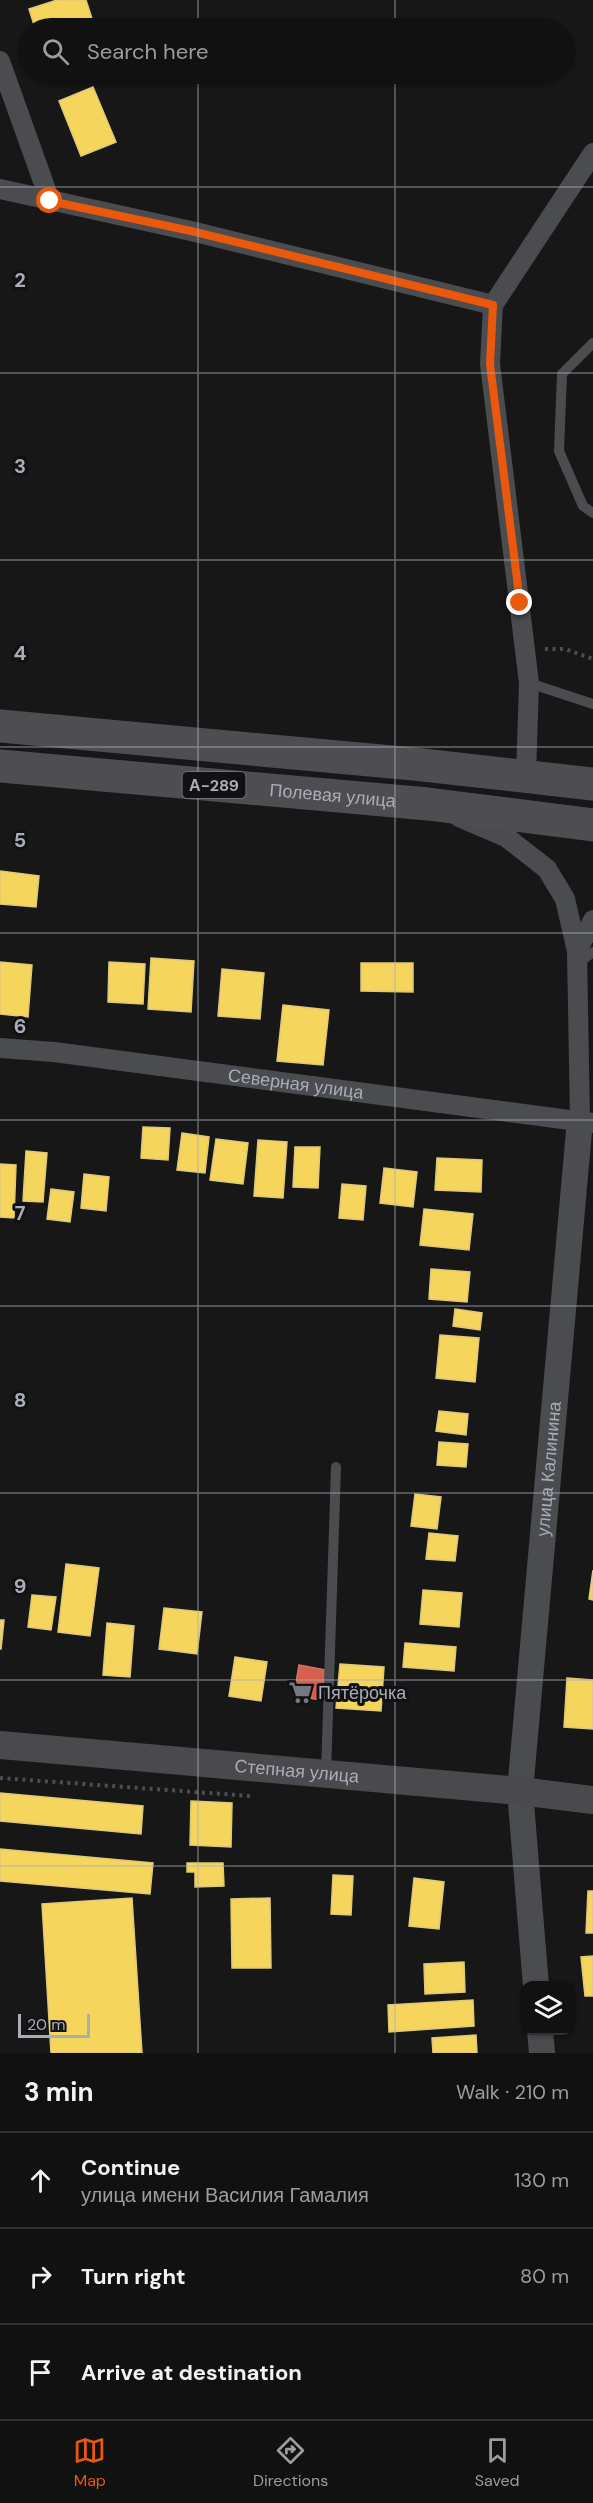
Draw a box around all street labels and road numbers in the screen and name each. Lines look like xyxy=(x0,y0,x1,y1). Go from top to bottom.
road number: А-289 xyxy=(182,772,246,798)
street label: Полевая улица xyxy=(269,778,398,813)
street label: Северная улица xyxy=(227,1063,366,1105)
street label: улица Калинина xyxy=(531,1399,567,1537)
street label: Степная улица xyxy=(234,1754,361,1789)

